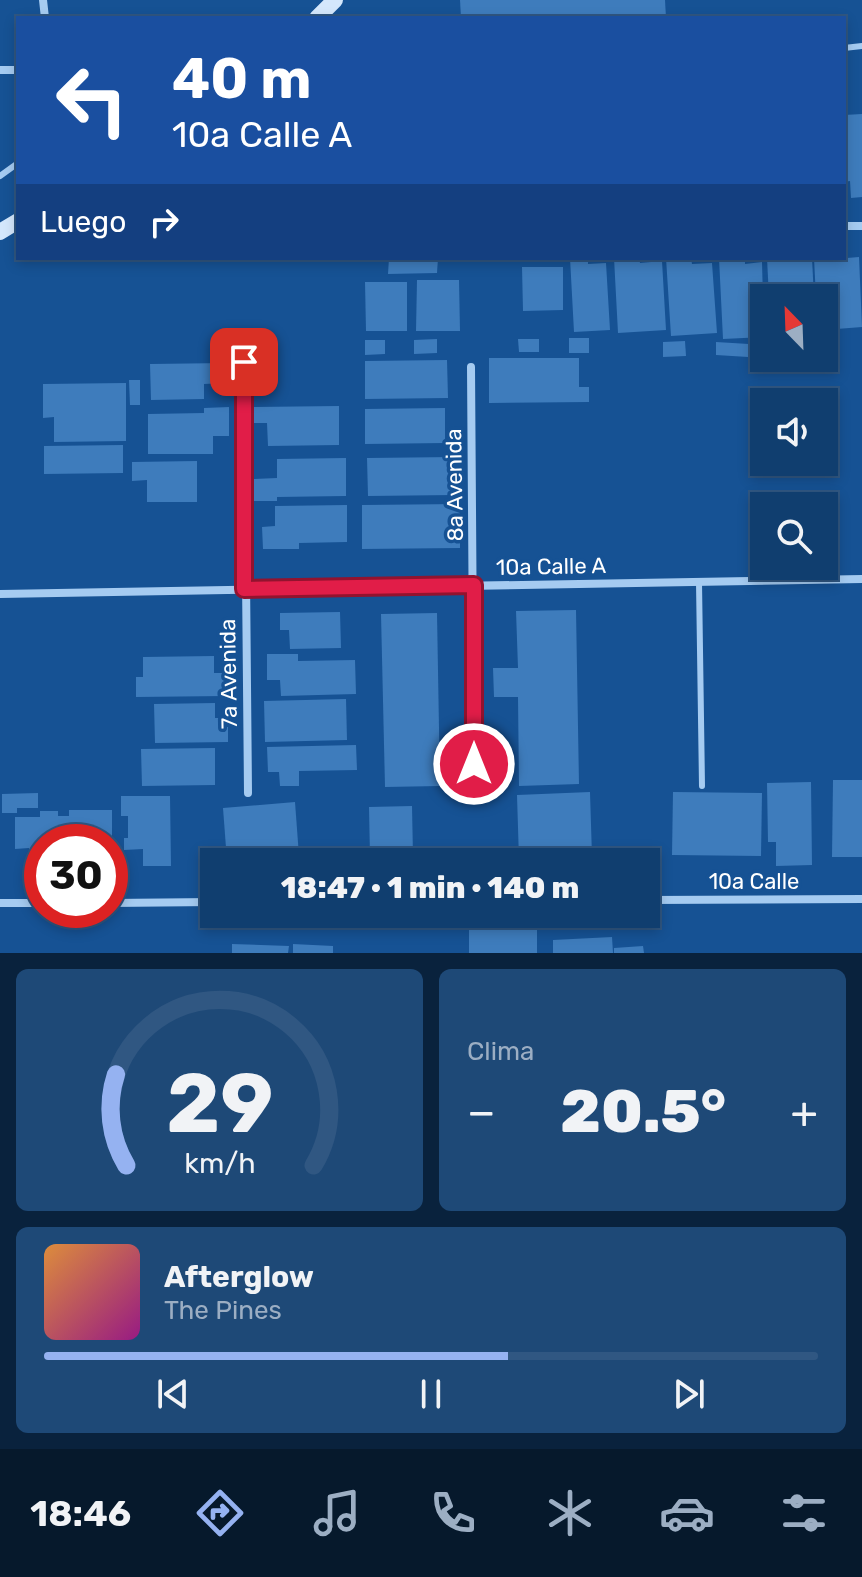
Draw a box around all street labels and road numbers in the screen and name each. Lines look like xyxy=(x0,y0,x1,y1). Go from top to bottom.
street label: 8a Avenida xyxy=(440,428,469,542)
street label: 10a Calle A xyxy=(496,552,607,581)
street label: 7a Avenida xyxy=(214,619,243,729)
street label: 10a Calle xyxy=(709,868,799,895)

